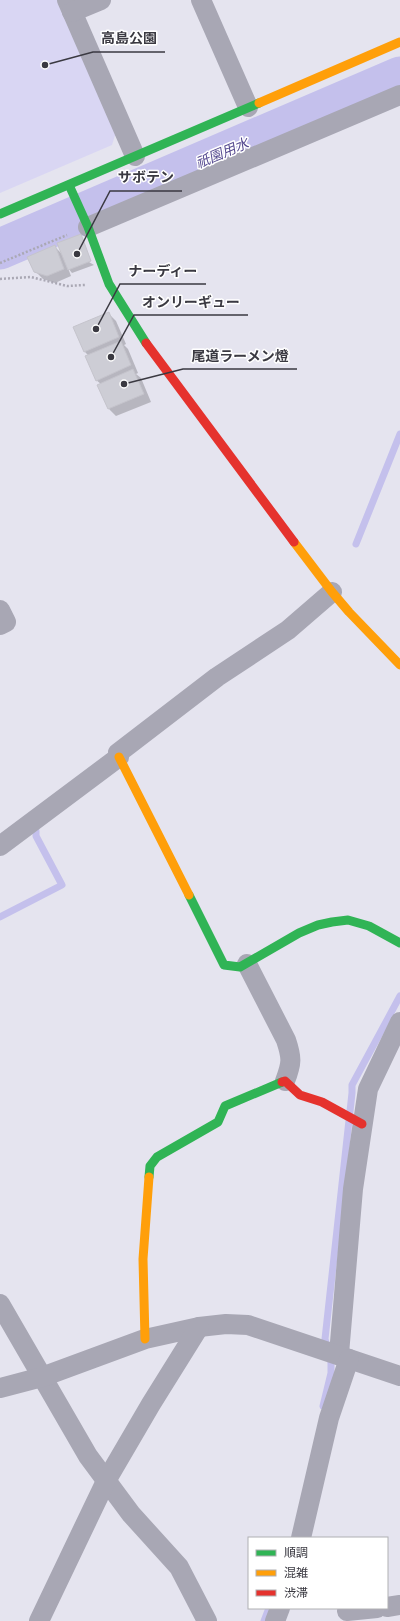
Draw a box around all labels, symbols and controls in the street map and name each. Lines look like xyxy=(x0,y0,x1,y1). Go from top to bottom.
callout: 高島公園 xyxy=(93,26,165,52)
text: 高島公園 xyxy=(101,29,157,47)
water label: 祇園用水 xyxy=(193,133,253,172)
callout: サボテン xyxy=(110,165,182,191)
text: サボテン xyxy=(118,168,174,186)
callout: ナーディー xyxy=(120,258,206,284)
text: ナーディー xyxy=(128,262,198,280)
callout: オンリーギュー xyxy=(134,289,248,315)
text: オンリーギュー xyxy=(142,293,240,311)
callout: 尾道ラーメン燈 xyxy=(183,343,297,369)
text: 尾道ラーメン燈 xyxy=(191,347,289,365)
legend xyxy=(248,1537,388,1609)
text: 順調 xyxy=(284,1545,308,1560)
text: 混雑 xyxy=(284,1565,308,1580)
text: 渋滞 xyxy=(284,1585,308,1600)

